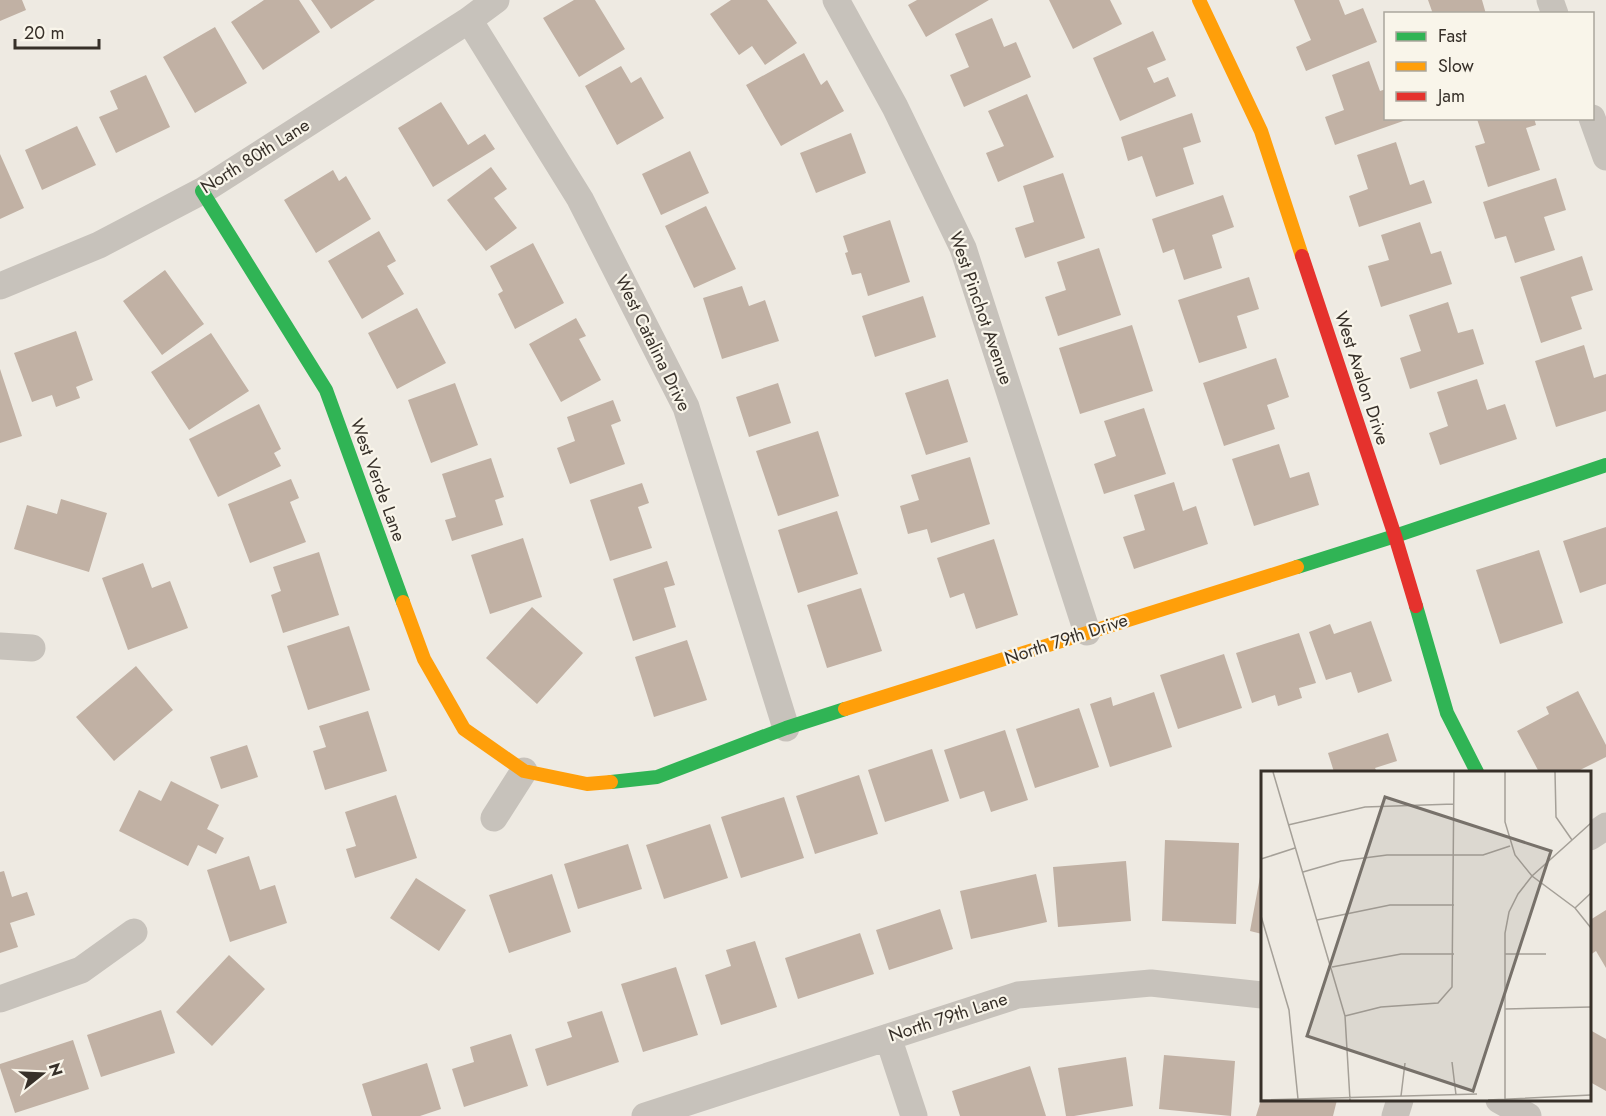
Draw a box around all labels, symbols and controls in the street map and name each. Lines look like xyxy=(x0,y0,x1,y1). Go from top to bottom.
scale bar xyxy=(15,12,99,50)
legend xyxy=(1384,12,1594,120)
text: 20 m xyxy=(24,20,64,46)
text: Fast xyxy=(1438,23,1467,49)
text: Slow xyxy=(1438,53,1475,79)
text: Jam xyxy=(1436,83,1465,109)
street label: North 80th Lane xyxy=(195,112,315,200)
street label: West Pinchot Avenue xyxy=(943,228,1019,388)
street label: West Catalina Drive xyxy=(609,270,697,416)
street label: West Avalon Drive xyxy=(1328,308,1396,448)
street label: West Verde Lane xyxy=(344,415,412,545)
street label: North 79th Drive xyxy=(1001,607,1131,671)
inset map xyxy=(1261,771,1591,1101)
street label: North 79th Lane xyxy=(885,986,1011,1048)
north arrow xyxy=(12,1044,72,1104)
text: N xyxy=(43,1060,69,1079)

